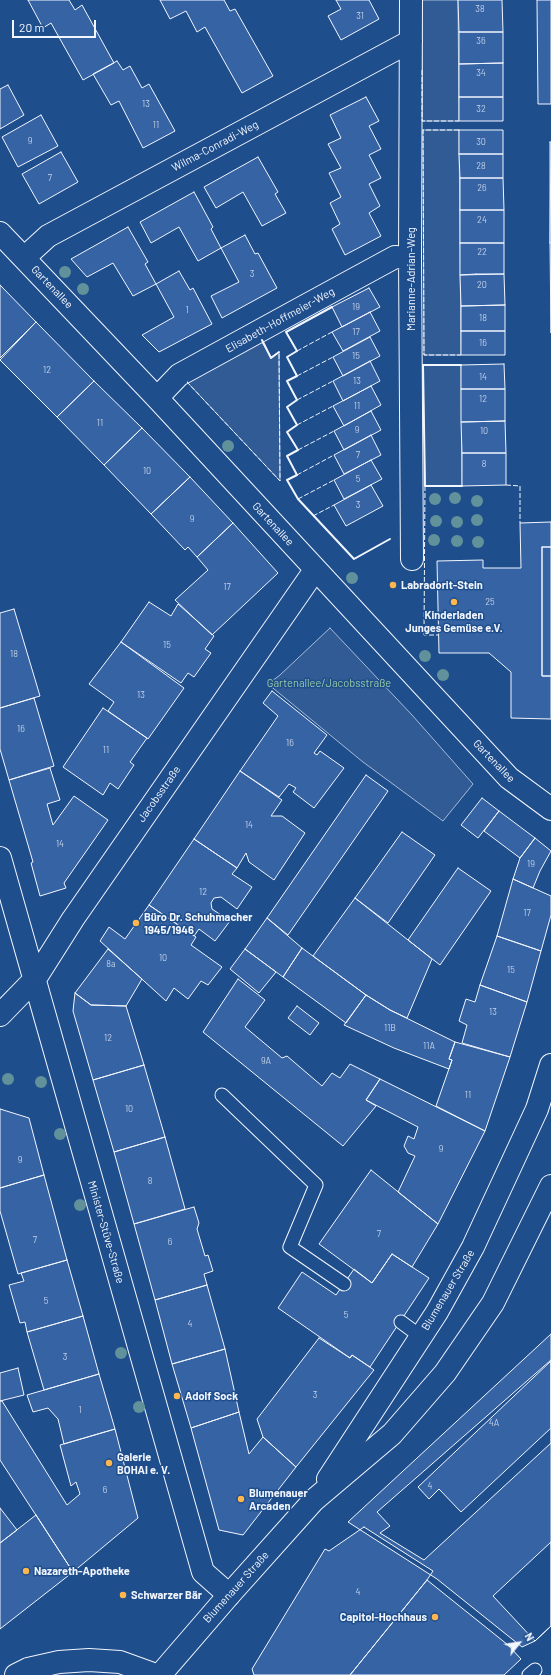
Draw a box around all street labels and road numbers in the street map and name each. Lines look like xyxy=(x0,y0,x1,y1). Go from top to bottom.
street label: Wilma-Conradi-Weg xyxy=(169,118,261,174)
street label: Marianne-Adrian-Weg xyxy=(404,227,418,331)
street label: Gartenallee xyxy=(28,263,76,311)
street label: Elisabeth-Hoffmeier-Weg xyxy=(223,285,337,355)
street label: Gartenallee xyxy=(250,500,296,548)
street label: Gartenallee xyxy=(470,737,518,785)
street label: Jacobsstraße xyxy=(135,763,183,825)
street label: Minister-Stüve-Straße xyxy=(85,1179,127,1285)
street label: Blumenauer Straße xyxy=(419,1247,477,1333)
street label: Blumenauer Straße xyxy=(200,1548,272,1626)

